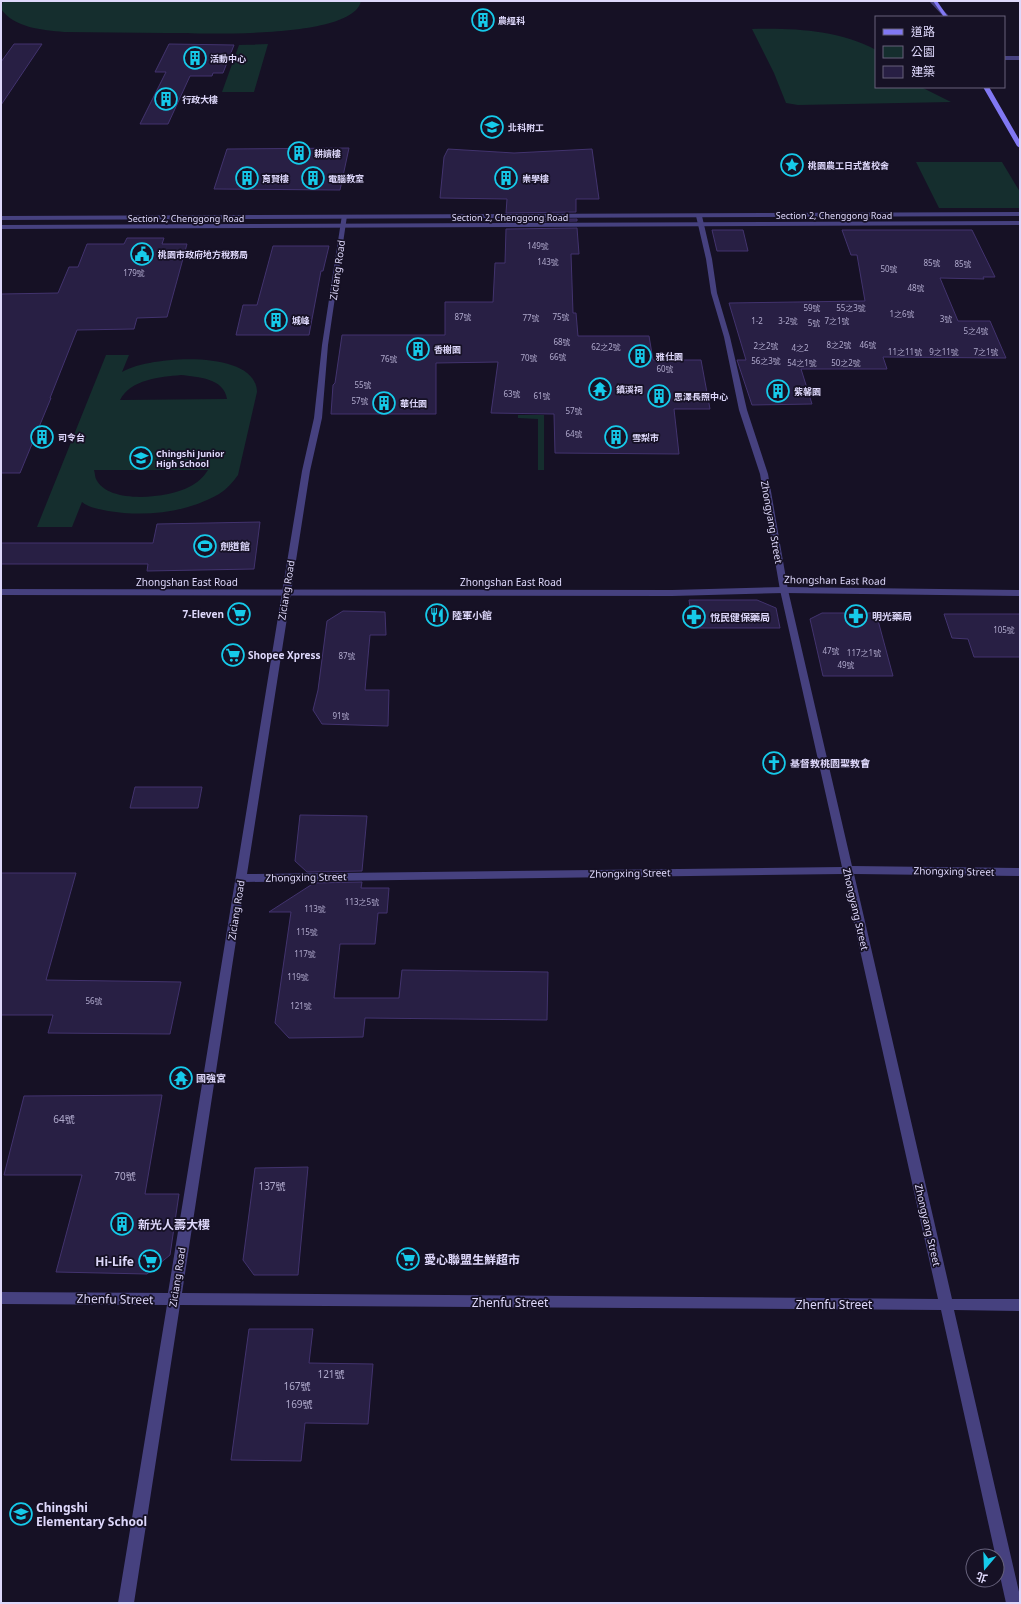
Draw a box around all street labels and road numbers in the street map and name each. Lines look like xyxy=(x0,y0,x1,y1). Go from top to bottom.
street label: Section 2, Chenggong Road xyxy=(776,209,892,222)
street label: Section 2, Chenggong Road xyxy=(452,211,568,224)
street label: Section 2, Chenggong Road xyxy=(128,212,244,225)
street label: Ziciang Road xyxy=(326,239,348,301)
street label: Zhongyang Street xyxy=(758,479,786,565)
street label: Ziciang Road xyxy=(274,559,298,621)
street label: Zhongshan East Road xyxy=(784,572,886,588)
street label: Zhongshan East Road xyxy=(136,575,238,589)
street label: Zhongshan East Road xyxy=(460,575,562,589)
street label: Zhongxing Street xyxy=(913,863,995,879)
street label: Zhongxing Street xyxy=(589,865,671,881)
street label: Zhongyang Street xyxy=(840,867,872,952)
street label: Zhongxing Street xyxy=(265,869,347,885)
street label: Ziciang Road xyxy=(224,879,248,941)
street label: Zhongyang Street xyxy=(912,1183,944,1268)
street label: Ziciang Road xyxy=(165,1246,189,1308)
street label: Zhenfu Street xyxy=(77,1290,154,1308)
street label: Zhenfu Street xyxy=(472,1294,549,1311)
street label: Zhenfu Street xyxy=(796,1296,873,1313)

